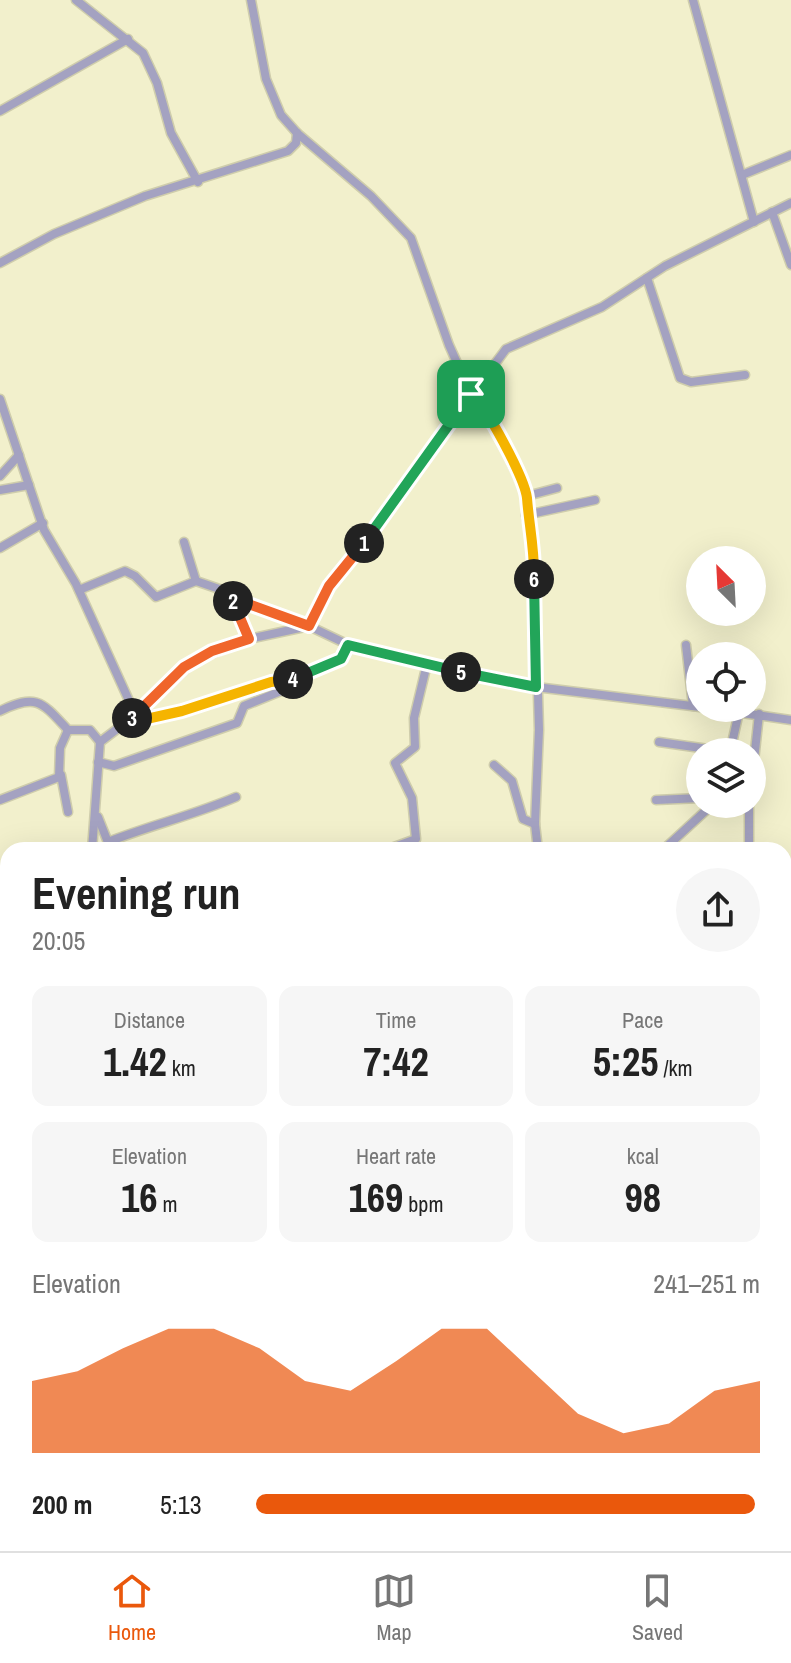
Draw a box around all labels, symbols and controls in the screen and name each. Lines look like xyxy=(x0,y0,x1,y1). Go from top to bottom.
pin xyxy=(437,360,505,428)
icon: arrive xyxy=(449,372,493,416)
pin: 1 xyxy=(344,523,384,563)
text: 1 xyxy=(359,528,369,558)
north arrow xyxy=(686,546,766,626)
map controls xyxy=(686,546,766,818)
pin: 6 xyxy=(514,559,554,599)
text: 6 xyxy=(529,564,539,594)
pin: 2 xyxy=(213,581,253,621)
text: 2 xyxy=(228,586,238,616)
button: locate xyxy=(686,642,766,722)
pin: 5 xyxy=(441,652,481,692)
text: 5 xyxy=(456,657,466,687)
pin: 4 xyxy=(273,659,313,699)
text: 4 xyxy=(288,664,298,694)
pin: 3 xyxy=(112,698,152,738)
text: 3 xyxy=(127,703,137,733)
button: layers xyxy=(686,738,766,818)
text: Evening run xyxy=(32,863,241,923)
button: share xyxy=(676,868,760,952)
text: 20:05 xyxy=(32,923,85,958)
text: Distance xyxy=(114,1005,185,1035)
text: Time xyxy=(376,1005,416,1035)
text: Pace xyxy=(622,1005,663,1035)
text: 1.42 xyxy=(103,1035,167,1088)
text: 7:42 xyxy=(363,1035,429,1088)
text: 5:25 xyxy=(593,1035,658,1088)
text: km xyxy=(167,1053,196,1083)
text: /km xyxy=(658,1053,693,1083)
text: Elevation xyxy=(112,1141,187,1171)
text: Heart rate xyxy=(356,1141,436,1171)
text: kcal xyxy=(627,1141,659,1171)
text: 16 xyxy=(121,1171,158,1224)
text: 169 xyxy=(349,1171,403,1224)
text: 98 xyxy=(624,1171,661,1224)
text: m xyxy=(158,1189,178,1219)
text: bpm xyxy=(403,1189,443,1219)
text: Elevation xyxy=(32,1266,121,1301)
text: 241–251 m xyxy=(653,1266,760,1301)
text: 200 m xyxy=(32,1487,92,1522)
text: 5:13 xyxy=(160,1487,202,1522)
tab: Home xyxy=(108,1569,156,1647)
tab: Map xyxy=(372,1569,416,1647)
tab: Saved xyxy=(632,1569,683,1647)

